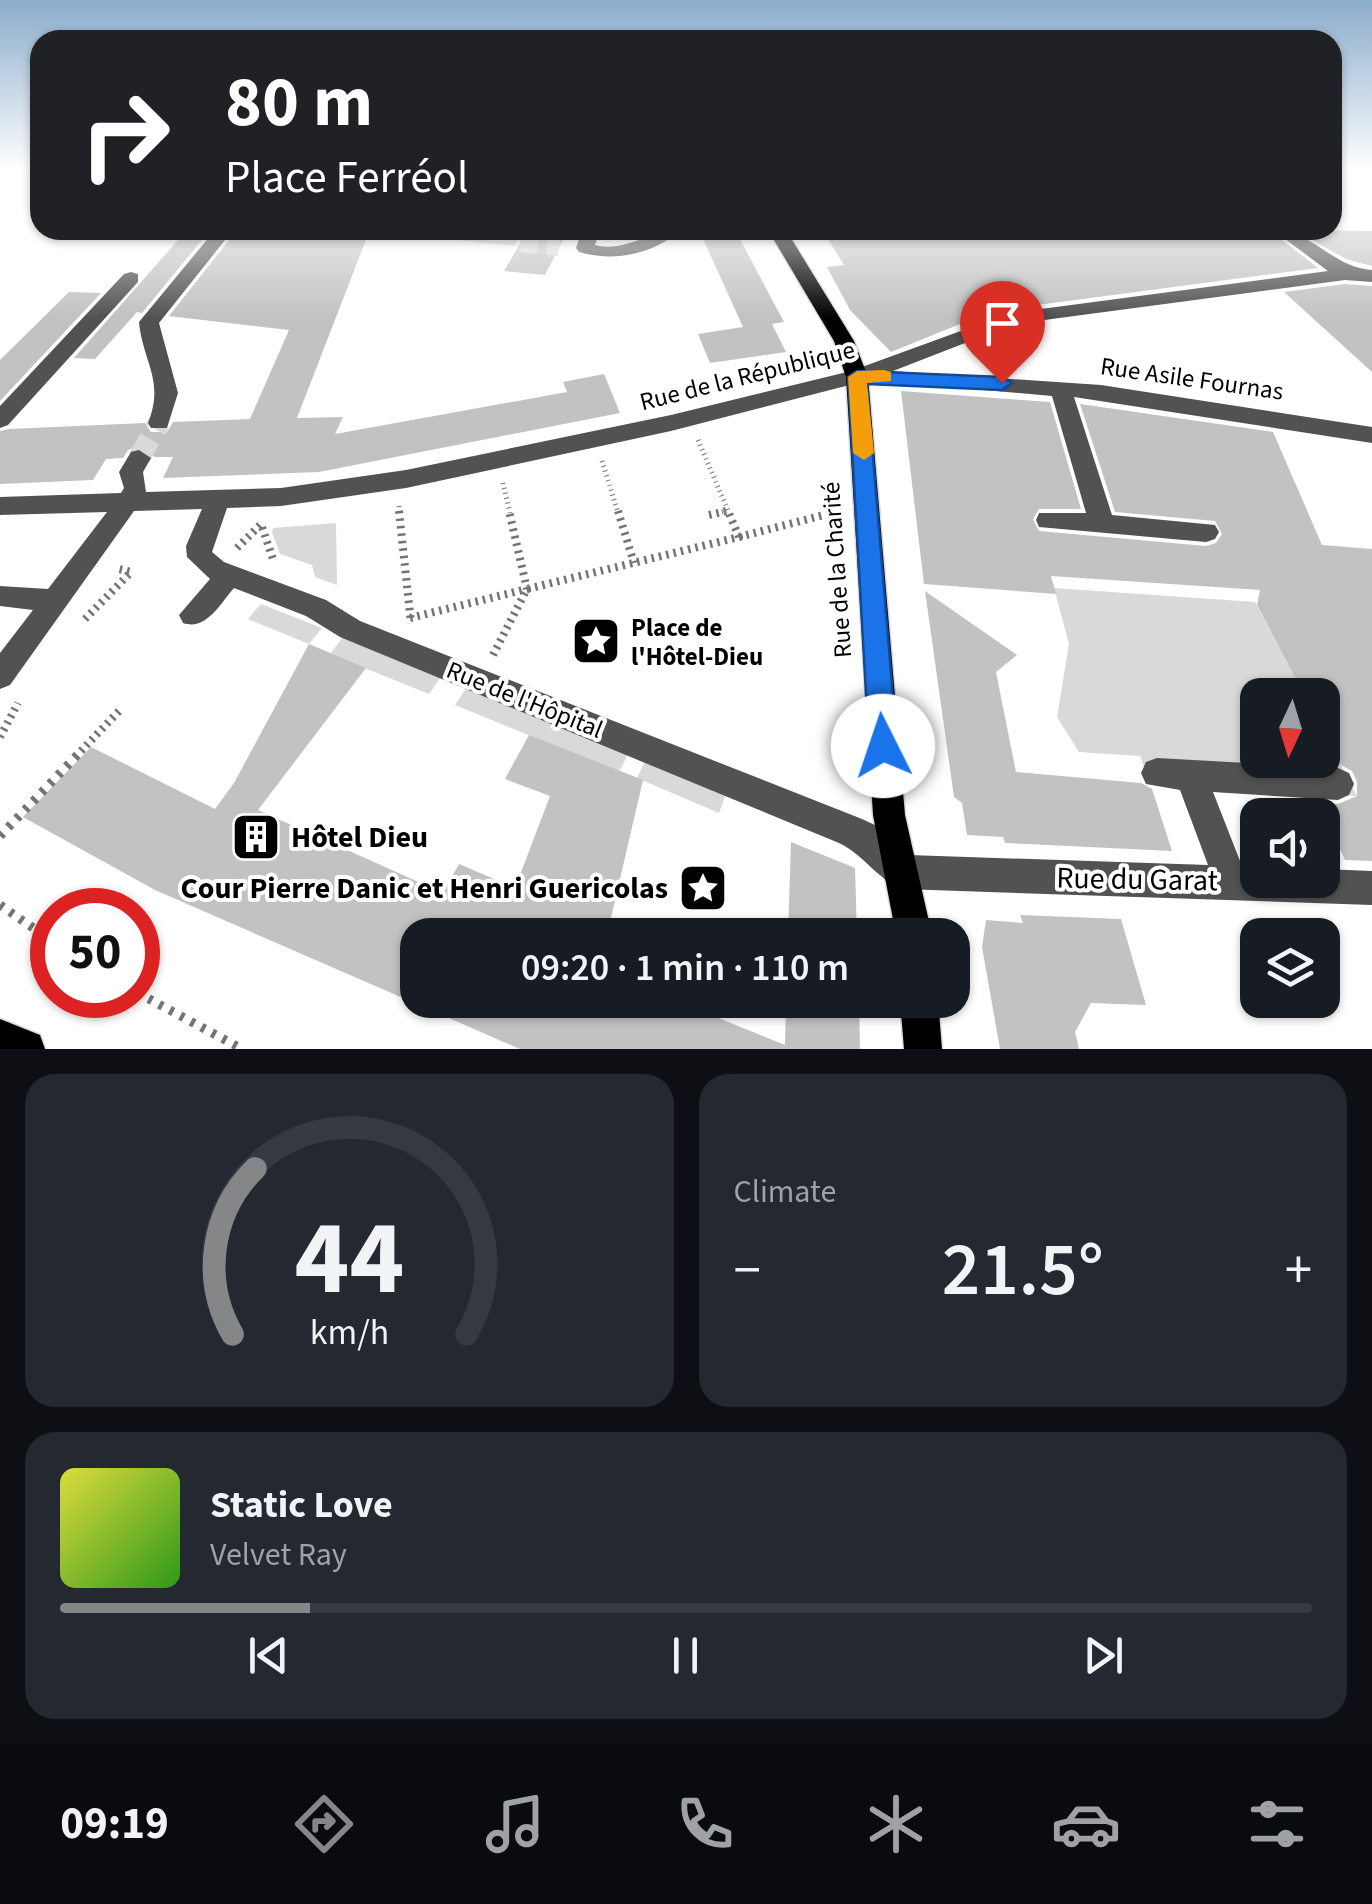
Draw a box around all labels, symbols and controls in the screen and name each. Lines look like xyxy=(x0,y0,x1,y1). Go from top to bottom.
text: 80 m xyxy=(225,53,373,153)
icon: right xyxy=(60,70,190,200)
text: Place Ferréol xyxy=(225,146,468,210)
pin xyxy=(960,281,1045,384)
icon: arrive xyxy=(975,296,1030,351)
street label: Rue de la République xyxy=(636,332,859,420)
street label: Rue Asile Fournas xyxy=(1098,348,1286,410)
street label: Rue de la Charité xyxy=(813,481,861,659)
place label: Place de l'Hôtel-Dieu xyxy=(631,610,763,675)
place icon: Place de l'Hôtel-Dieu xyxy=(570,615,622,667)
street label: Rue de l'Hôpital xyxy=(441,652,608,748)
north arrow xyxy=(1240,678,1340,778)
map controls xyxy=(1240,678,1340,1018)
position arrow xyxy=(831,694,935,798)
button: sound xyxy=(1240,798,1340,898)
building icon: Hôtel Dieu xyxy=(230,811,282,863)
place label: Hôtel Dieu xyxy=(291,816,428,859)
street label: Rue du Garat xyxy=(1056,857,1218,902)
place icon: Cour Pierre Danic et Henri Guericolas xyxy=(677,862,729,914)
place label: Cour Pierre Danic et Henri Guericolas xyxy=(180,867,668,910)
speed limit sign: 50 xyxy=(30,888,160,1018)
button: layers xyxy=(1240,918,1340,1018)
text: 09:20 · 1 min · 110 m xyxy=(521,941,849,995)
text: Climate xyxy=(734,1169,836,1215)
text: 44 xyxy=(294,1186,404,1334)
text: 21.5° xyxy=(942,1217,1104,1324)
text: − xyxy=(734,1232,761,1310)
text: + xyxy=(1285,1232,1312,1310)
text: km/h xyxy=(310,1307,389,1358)
text: Static Love xyxy=(210,1478,393,1532)
text: Velvet Ray xyxy=(210,1532,347,1578)
icon: previous xyxy=(241,1628,296,1683)
icon: pause xyxy=(658,1628,713,1683)
icon: next xyxy=(1076,1628,1131,1683)
icon: directions xyxy=(289,1789,359,1859)
icon: music xyxy=(480,1789,550,1859)
icon: phone xyxy=(670,1789,740,1859)
icon: climate xyxy=(861,1789,931,1859)
icon: car xyxy=(1051,1789,1121,1859)
icon: filters xyxy=(1242,1789,1312,1859)
text: 09:19 xyxy=(60,1792,169,1856)

